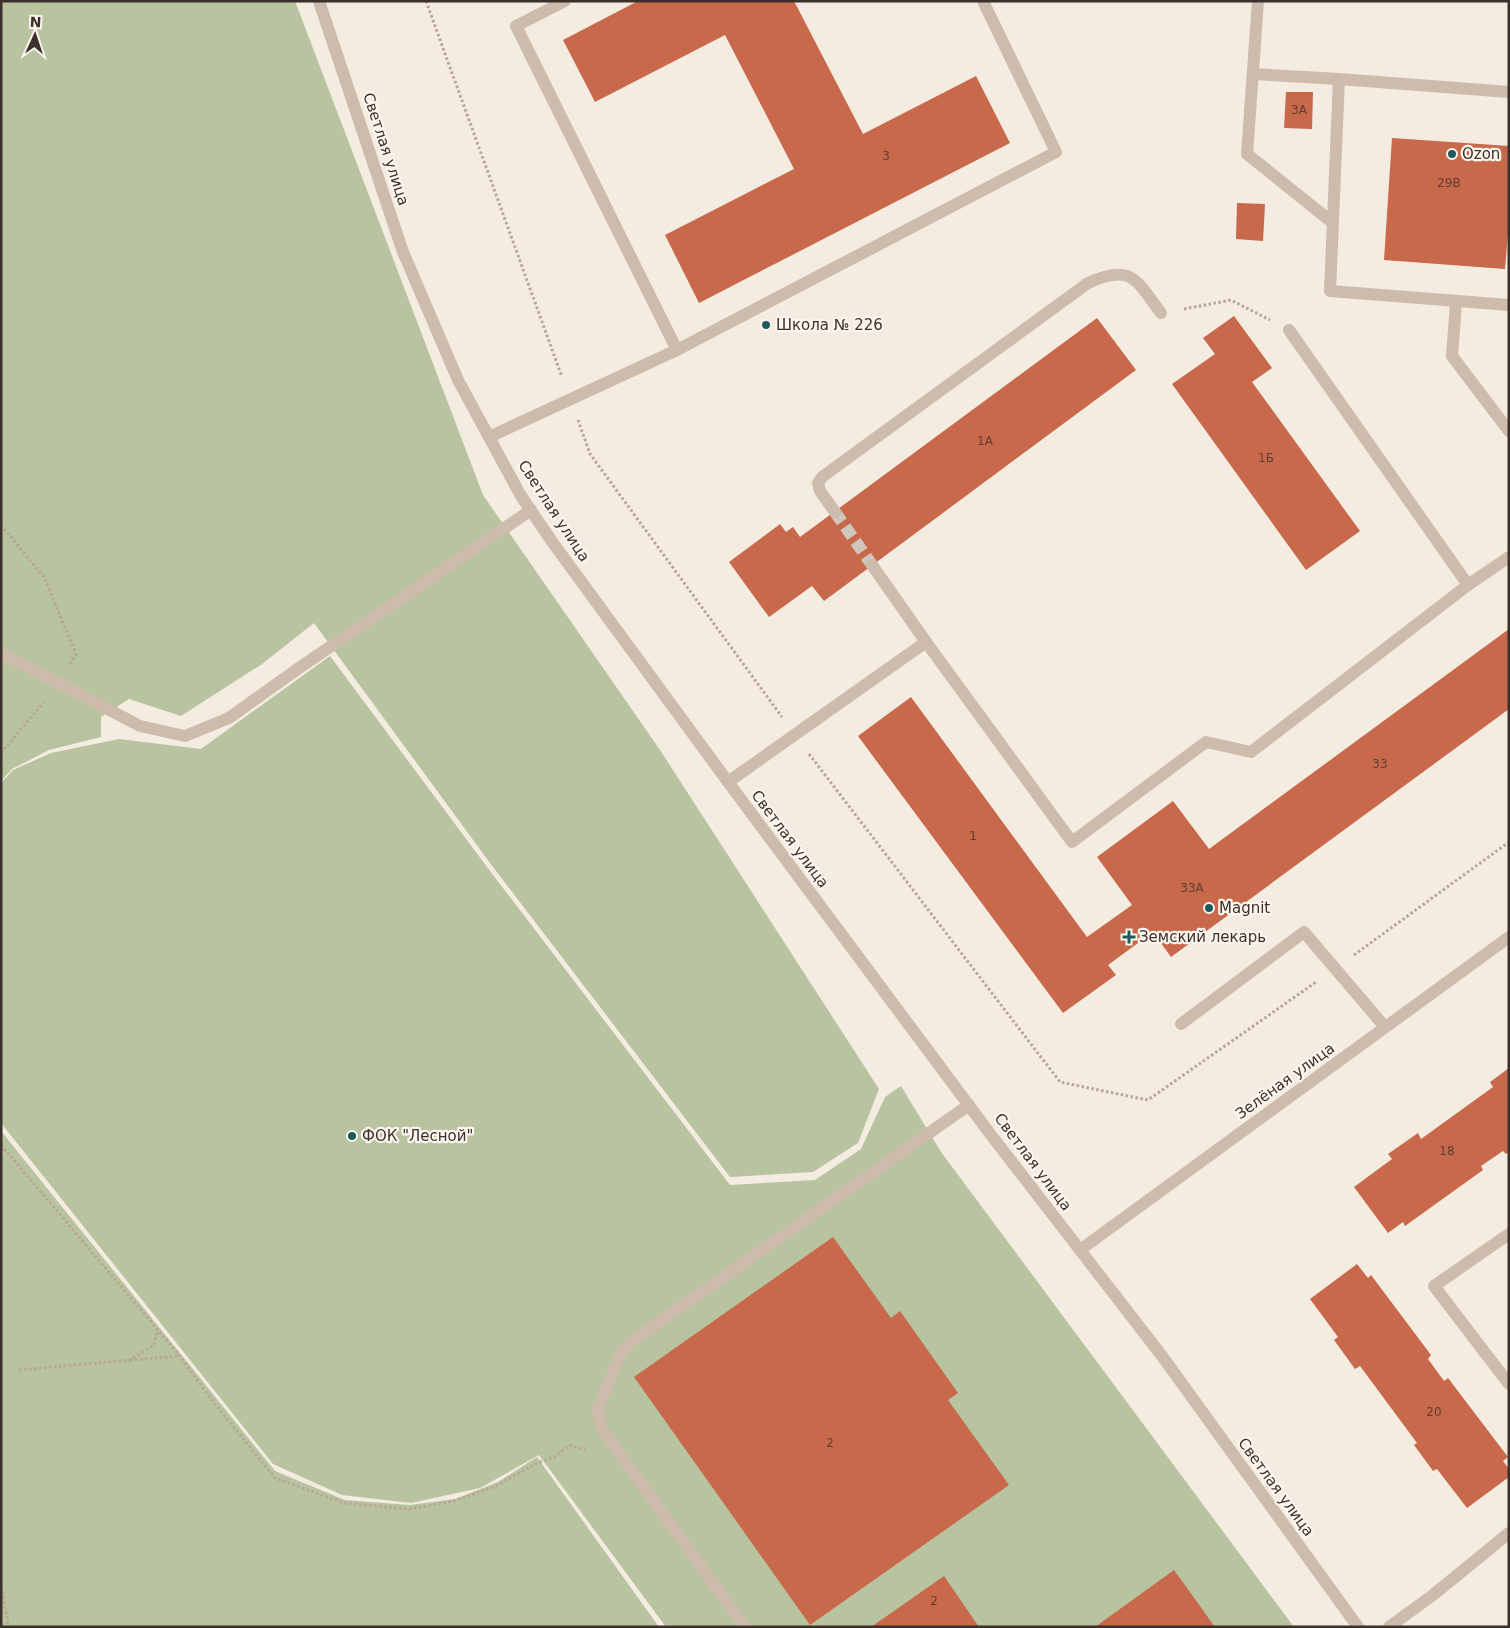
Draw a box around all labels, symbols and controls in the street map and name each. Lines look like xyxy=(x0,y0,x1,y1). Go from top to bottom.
north arrow xyxy=(10,10,60,60)
text: N xyxy=(29,14,42,30)
street label: Светлая улица xyxy=(359,90,413,208)
house number: 3А xyxy=(1291,103,1308,117)
place label: Ozon xyxy=(1462,145,1500,163)
marker: Ozon xyxy=(1446,148,1458,160)
house number: 3 xyxy=(882,149,890,163)
house number: 29В xyxy=(1437,176,1461,190)
place label: Школа № 226 xyxy=(776,316,883,334)
marker: Школа № 226 xyxy=(760,319,772,331)
house number: 1А xyxy=(977,434,994,448)
house number: 1Б xyxy=(1258,451,1274,465)
street label: Светлая улица xyxy=(514,457,594,565)
house number: 33 xyxy=(1372,757,1388,771)
street label: Светлая улица xyxy=(747,787,833,891)
house number: 1 xyxy=(969,829,977,843)
house number: 33А xyxy=(1180,881,1205,895)
place label: Magnit xyxy=(1219,899,1270,917)
marker: Magnit xyxy=(1203,902,1215,914)
place label: Земский лекарь xyxy=(1139,928,1266,946)
marker: Земский лекарь xyxy=(1123,931,1135,943)
street label: Зелёная улица xyxy=(1232,1039,1338,1123)
street label: Светлая улица xyxy=(990,1110,1076,1214)
place label: ФОК "Лесной" xyxy=(362,1127,473,1145)
marker: ФОК "Лесной" xyxy=(346,1130,358,1142)
house number: 18 xyxy=(1439,1144,1455,1158)
house number: 20 xyxy=(1426,1405,1442,1419)
street label: Светлая улица xyxy=(1234,1434,1318,1540)
house number: 2 xyxy=(826,1436,834,1450)
house number: 2 xyxy=(930,1594,938,1608)

